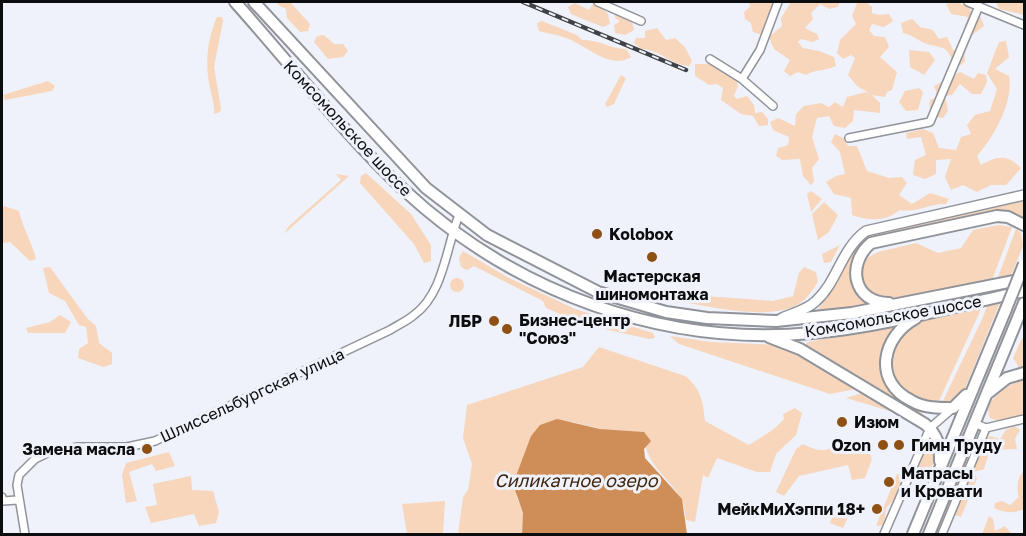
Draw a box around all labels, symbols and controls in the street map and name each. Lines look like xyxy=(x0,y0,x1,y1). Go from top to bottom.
street label: Комсомольское шоссе xyxy=(280,56,416,200)
place label: Kolobox xyxy=(609,224,674,244)
marker: Kolobox xyxy=(590,227,604,241)
marker: Мастерская шиномонтажа xyxy=(645,250,659,264)
place label: Мастерская шиномонтажа xyxy=(596,266,708,304)
street label: Комсомольское шоссе xyxy=(803,291,983,341)
place label: Бизнес-центр "Союз" xyxy=(519,310,631,348)
place label: ЛБР xyxy=(449,311,482,331)
marker: ЛБР xyxy=(487,314,501,328)
marker: Бизнес-центр "Союз" xyxy=(500,322,514,336)
street label: Шлиссельбургская улица xyxy=(157,343,347,447)
place label: Изюм xyxy=(854,412,899,432)
marker: Изюм xyxy=(835,415,849,429)
place label: Ozon xyxy=(831,435,871,455)
place label: Гимн Труду xyxy=(911,435,1003,455)
marker: Ozon xyxy=(876,438,890,452)
marker: Гимн Труду xyxy=(892,438,906,452)
place label: Замена масла xyxy=(22,439,135,459)
marker: Замена масла xyxy=(140,442,154,456)
place label: Матрасы и Кровати xyxy=(901,463,982,501)
water label: Силикатное озеро xyxy=(495,469,659,491)
marker: Матрасы и Кровати xyxy=(882,475,896,489)
place label: МейкМиХэппи 18+ xyxy=(717,499,865,519)
marker: МейкМиХэппи 18+ xyxy=(870,502,884,516)

